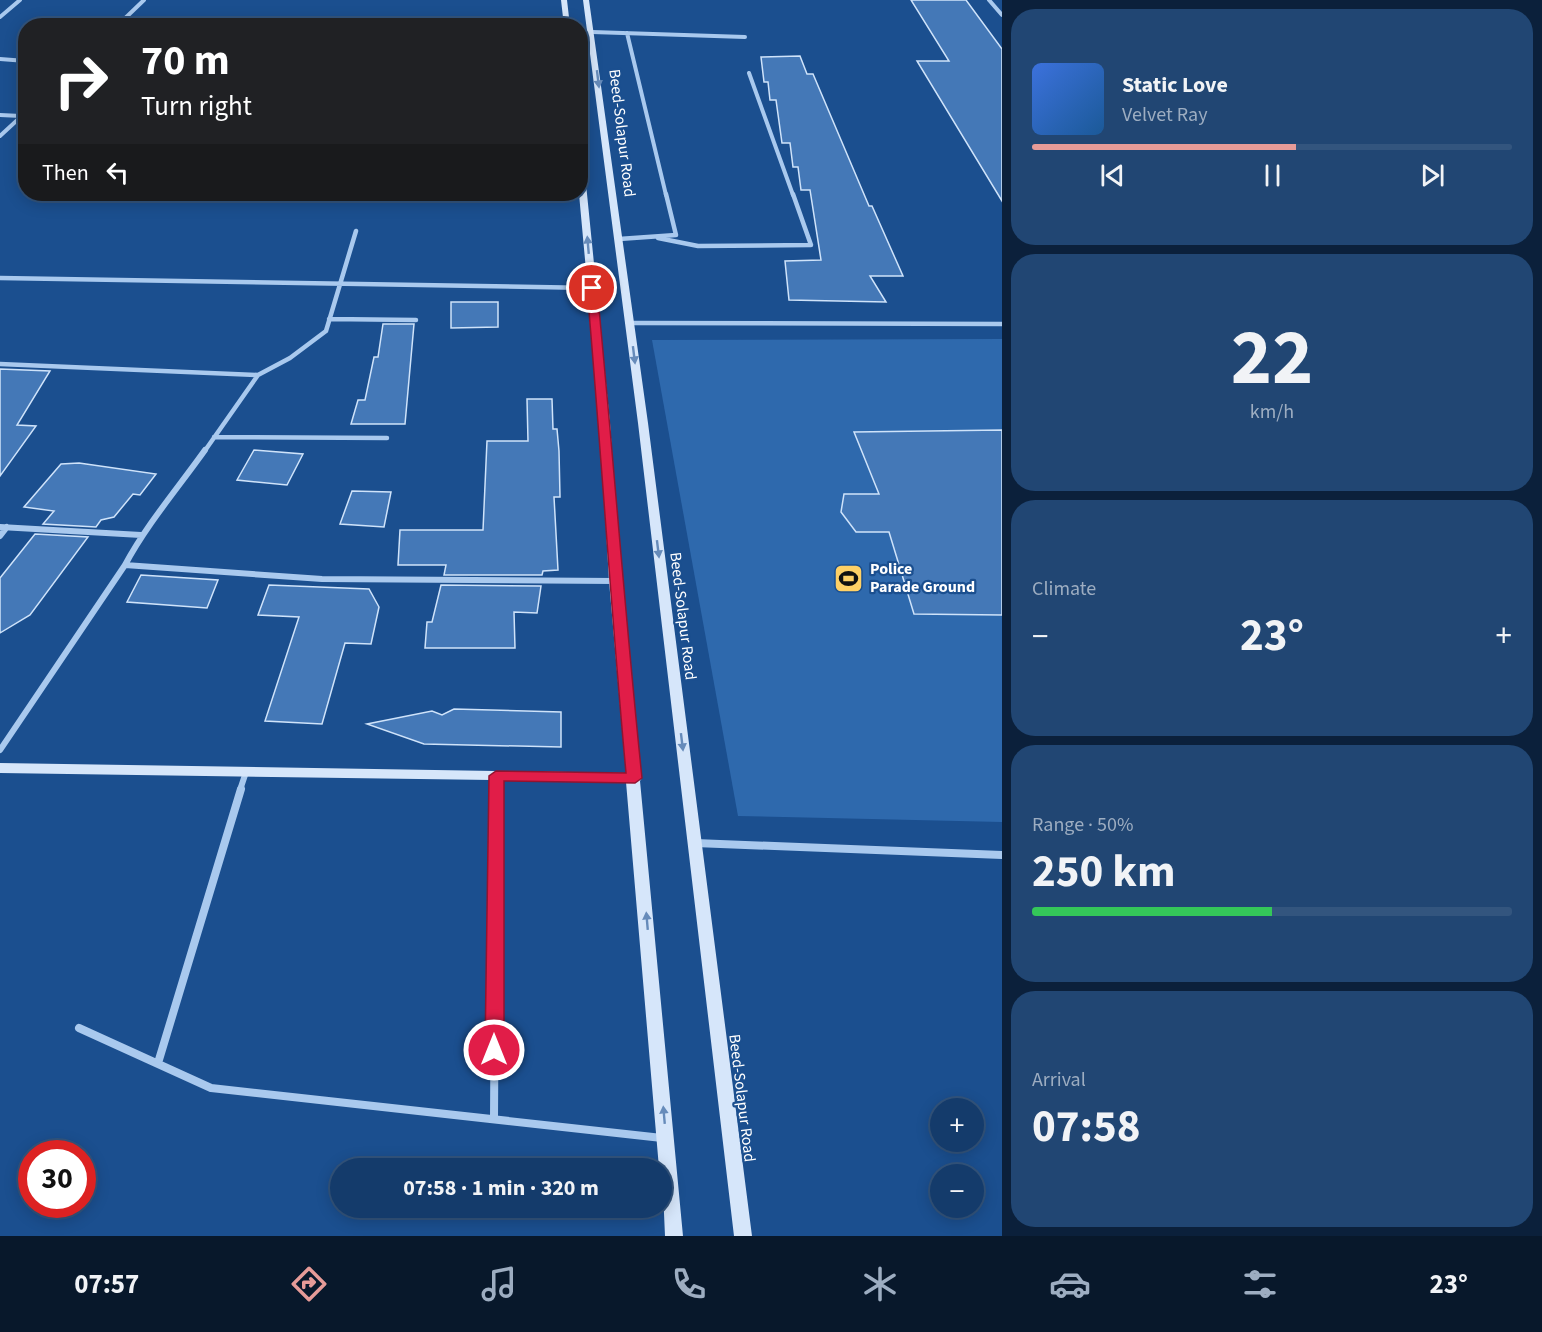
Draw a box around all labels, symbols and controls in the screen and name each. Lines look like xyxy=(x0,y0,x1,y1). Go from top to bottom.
text: 70 m xyxy=(141,31,230,91)
icon: right xyxy=(42,42,120,120)
street label: Beed-Solapur Road xyxy=(603,68,641,198)
one-way arrow xyxy=(593,69,603,88)
text: Static Love xyxy=(1122,69,1228,101)
text: Turn right xyxy=(141,87,252,126)
text: Velvet Ray xyxy=(1122,101,1208,129)
icon: left xyxy=(101,156,134,189)
text: Then xyxy=(42,157,89,189)
icon: previous xyxy=(1096,159,1129,192)
icon: pause xyxy=(1256,159,1289,192)
icon: next xyxy=(1416,159,1449,192)
one-way arrow xyxy=(583,236,593,255)
pin xyxy=(566,262,617,313)
icon: arrive xyxy=(575,271,608,304)
text: 22 xyxy=(1231,303,1313,414)
one-way arrow xyxy=(629,346,638,365)
text: km/h xyxy=(1250,398,1294,426)
one-way arrow xyxy=(653,539,663,558)
street label: Beed-Solapur Road xyxy=(664,551,702,681)
place label: Police Parade Ground xyxy=(870,558,975,598)
sports icon: Police Parade Ground xyxy=(833,562,865,594)
text: Climate xyxy=(1032,575,1096,603)
text: 23° xyxy=(1240,604,1304,668)
text: − xyxy=(1032,613,1048,660)
text: + xyxy=(1496,613,1512,660)
one-way arrow xyxy=(677,733,687,752)
text: Range · 50% xyxy=(1032,811,1133,839)
text: 250 km xyxy=(1032,840,1176,904)
one-way arrow xyxy=(642,911,652,930)
position arrow xyxy=(462,1018,526,1082)
street label: Beed-Solapur Road xyxy=(723,1033,761,1163)
text: Arrival xyxy=(1032,1066,1086,1094)
text: 07:58 xyxy=(1032,1095,1141,1159)
map controls xyxy=(930,1098,984,1218)
button: + xyxy=(930,1098,984,1152)
one-way arrow xyxy=(659,1105,669,1124)
speed limit sign: 30 xyxy=(18,1140,96,1218)
button: − xyxy=(930,1164,984,1218)
text: 07:58 · 1 min · 320 m xyxy=(403,1172,599,1204)
icon: directions xyxy=(288,1263,330,1305)
icon: music xyxy=(478,1263,520,1305)
icon: phone xyxy=(668,1263,710,1305)
icon: climate xyxy=(859,1263,901,1305)
icon: car xyxy=(1049,1263,1091,1305)
icon: filters xyxy=(1239,1263,1281,1305)
text: 07:57 xyxy=(74,1265,139,1304)
text: 23° xyxy=(1429,1265,1468,1304)

